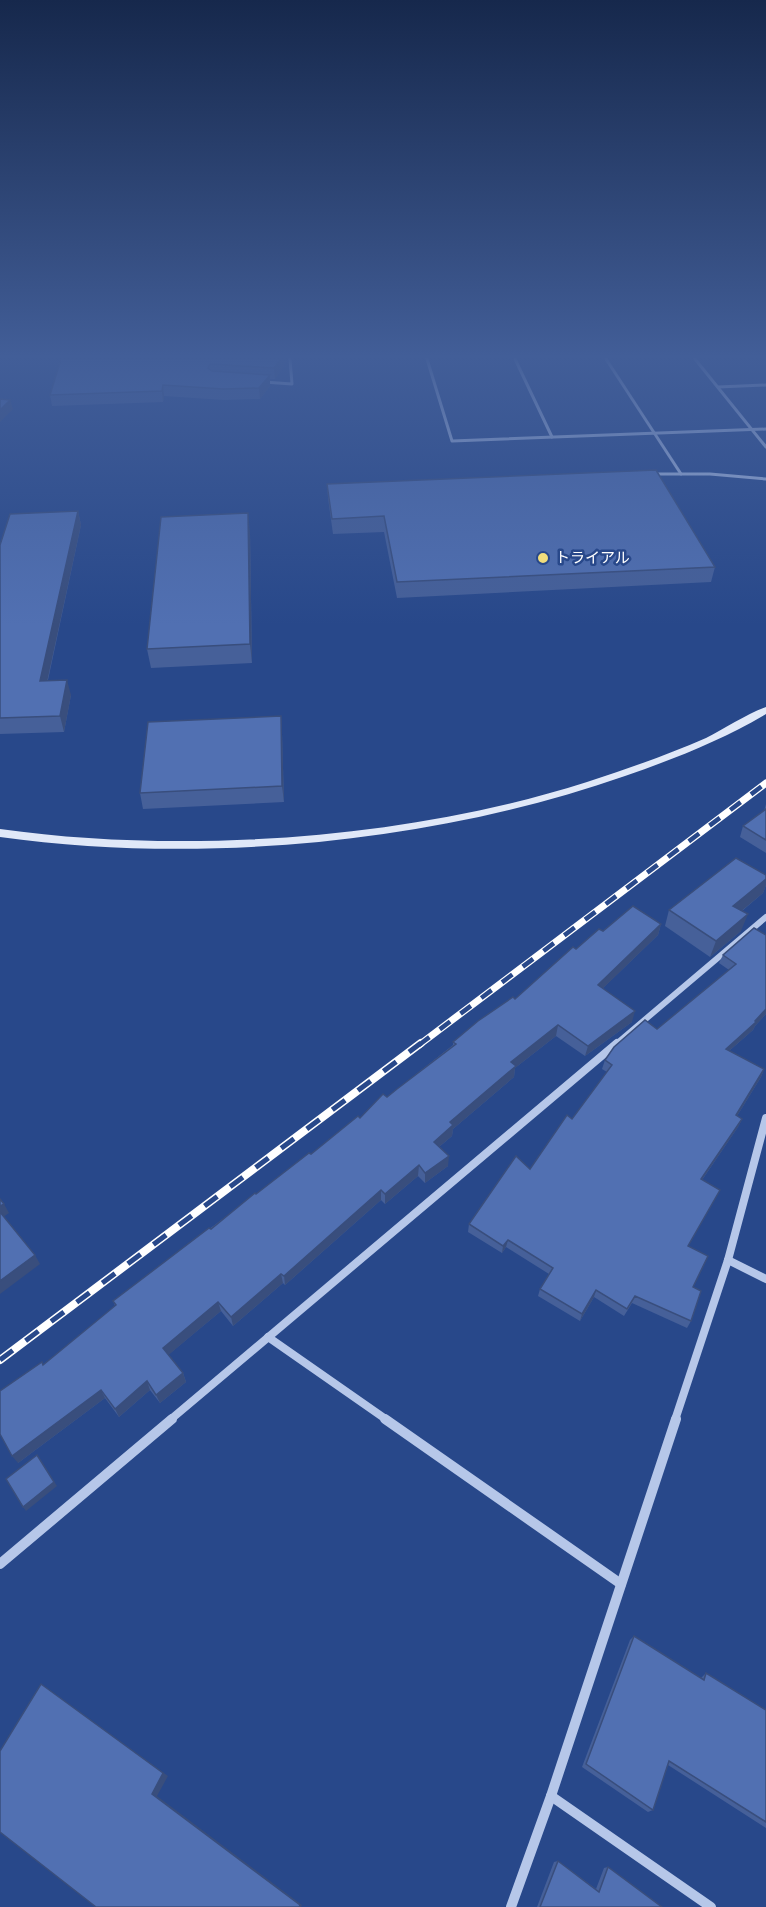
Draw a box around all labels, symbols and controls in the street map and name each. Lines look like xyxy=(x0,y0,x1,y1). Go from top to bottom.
place label: トライアル xyxy=(555,549,630,568)
marker: トライアル xyxy=(536,551,550,565)

